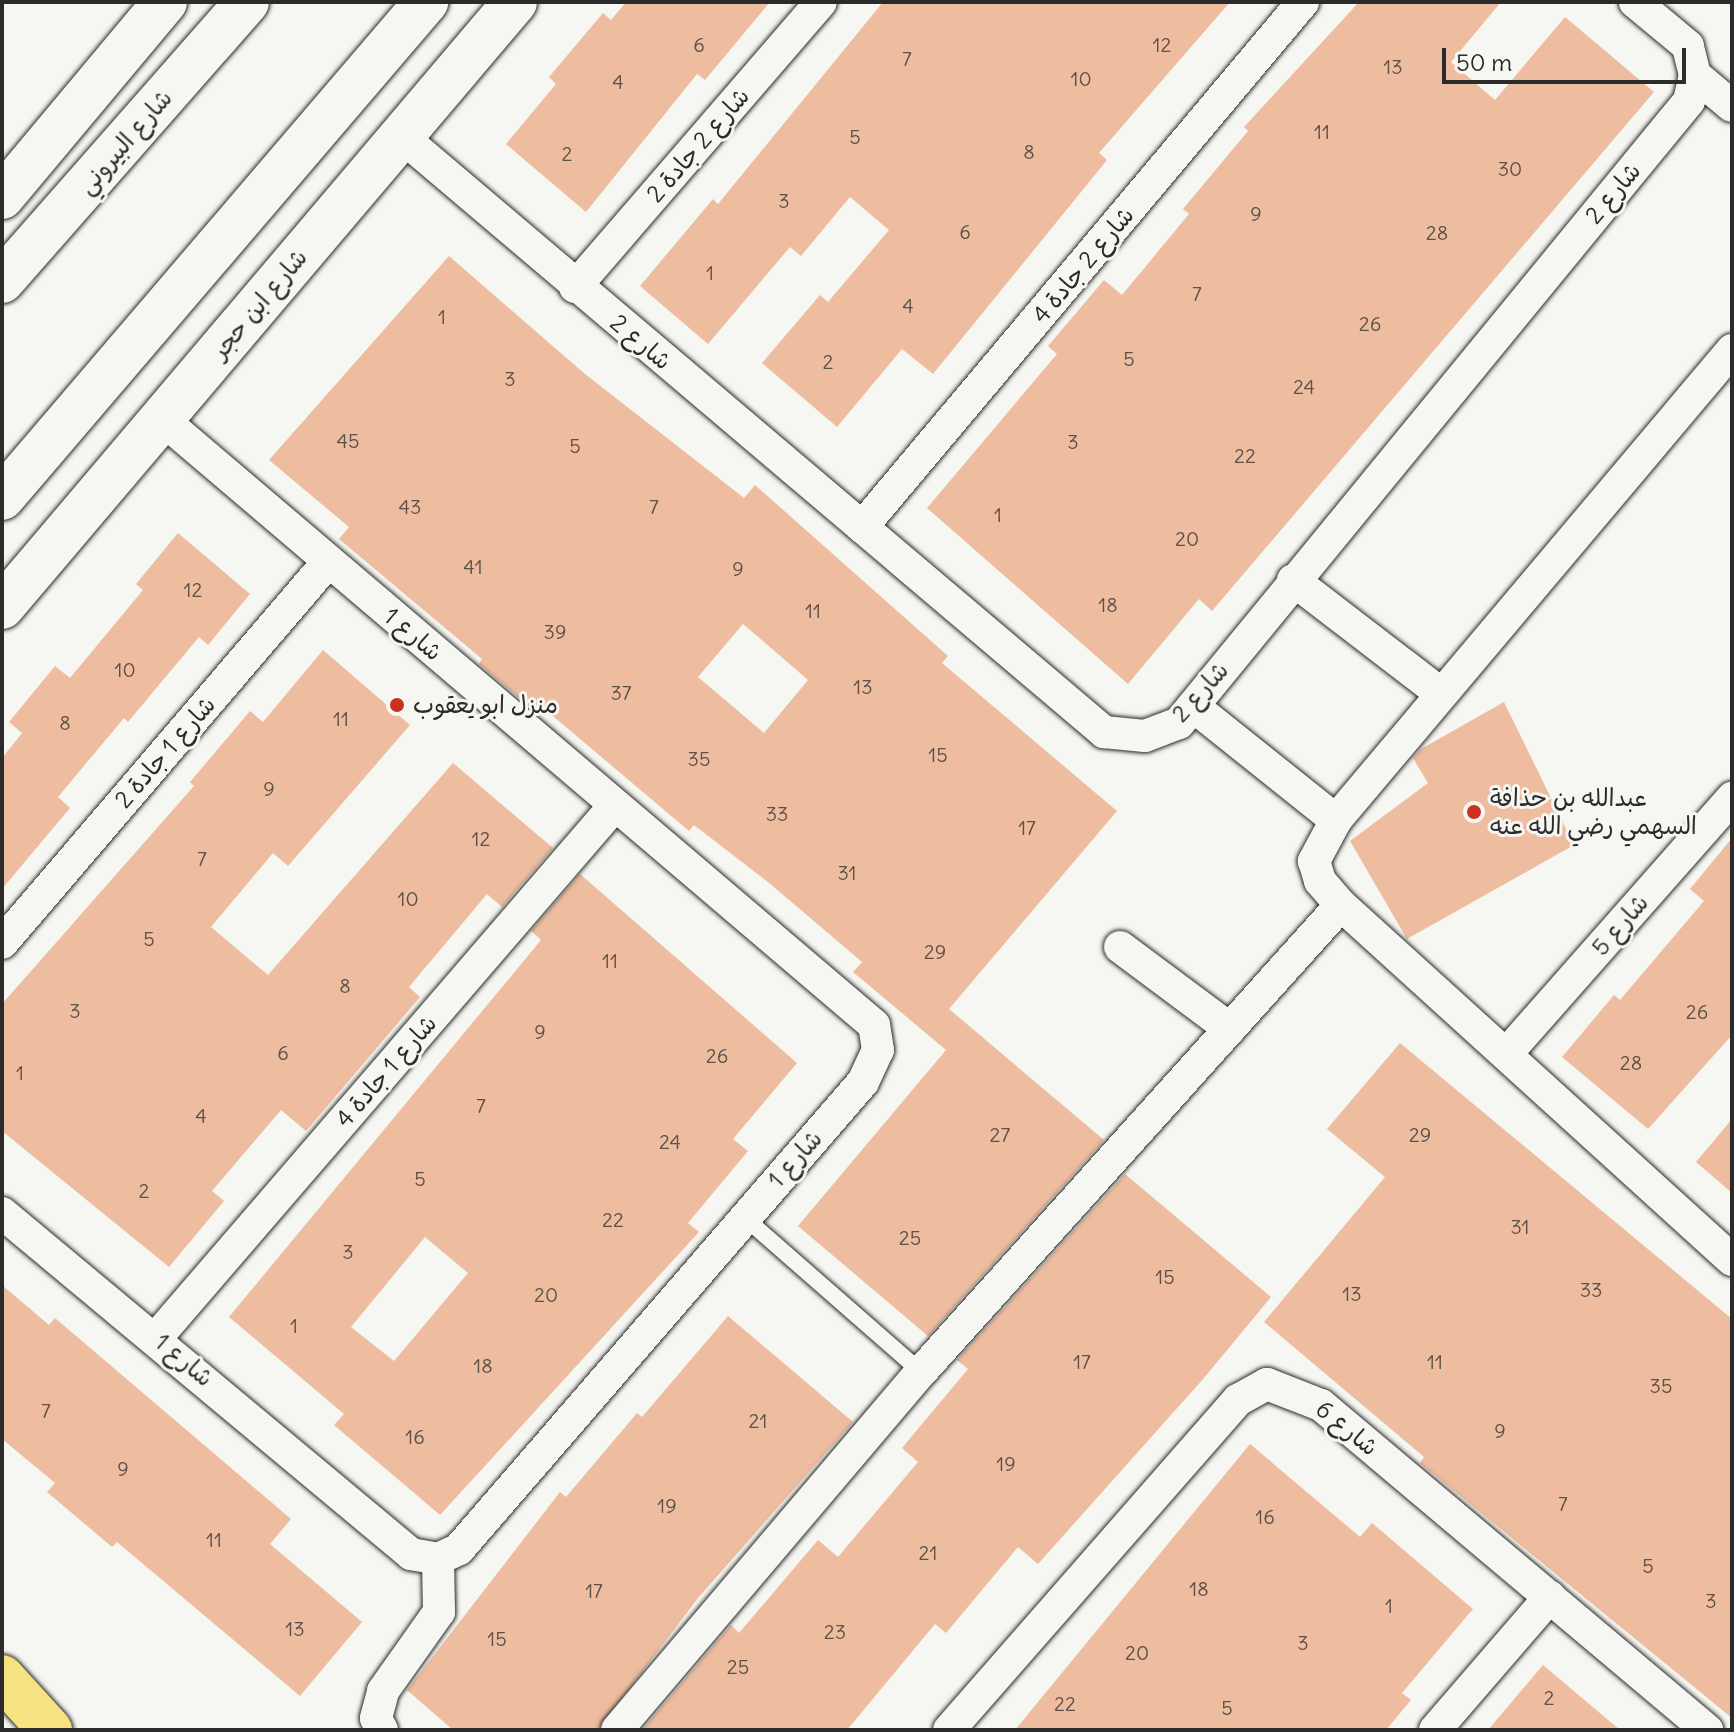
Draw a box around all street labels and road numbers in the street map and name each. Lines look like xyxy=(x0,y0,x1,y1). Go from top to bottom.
street label: شارع 2 جادة 2 xyxy=(641,82,755,208)
street label: شارع البيروني xyxy=(72,84,178,200)
street label: شارع 2 xyxy=(1579,157,1647,229)
street label: شارع 2 جادة 4 xyxy=(1026,201,1140,329)
street label: شارع ابن حجر xyxy=(205,243,313,365)
street label: شارع 2 xyxy=(605,308,677,376)
street label: شارع 1 xyxy=(378,601,448,667)
street label: شارع 2 xyxy=(1166,656,1234,728)
street label: شارع 1 جادة 2 xyxy=(109,690,221,814)
street label: شارع 5 xyxy=(1586,889,1654,961)
street label: شارع 1 جادة 4 xyxy=(329,1009,443,1133)
street label: شارع 1 xyxy=(762,1124,828,1194)
street label: شارع 1 xyxy=(149,1327,219,1393)
street label: شارع 6 xyxy=(1310,1394,1384,1462)

